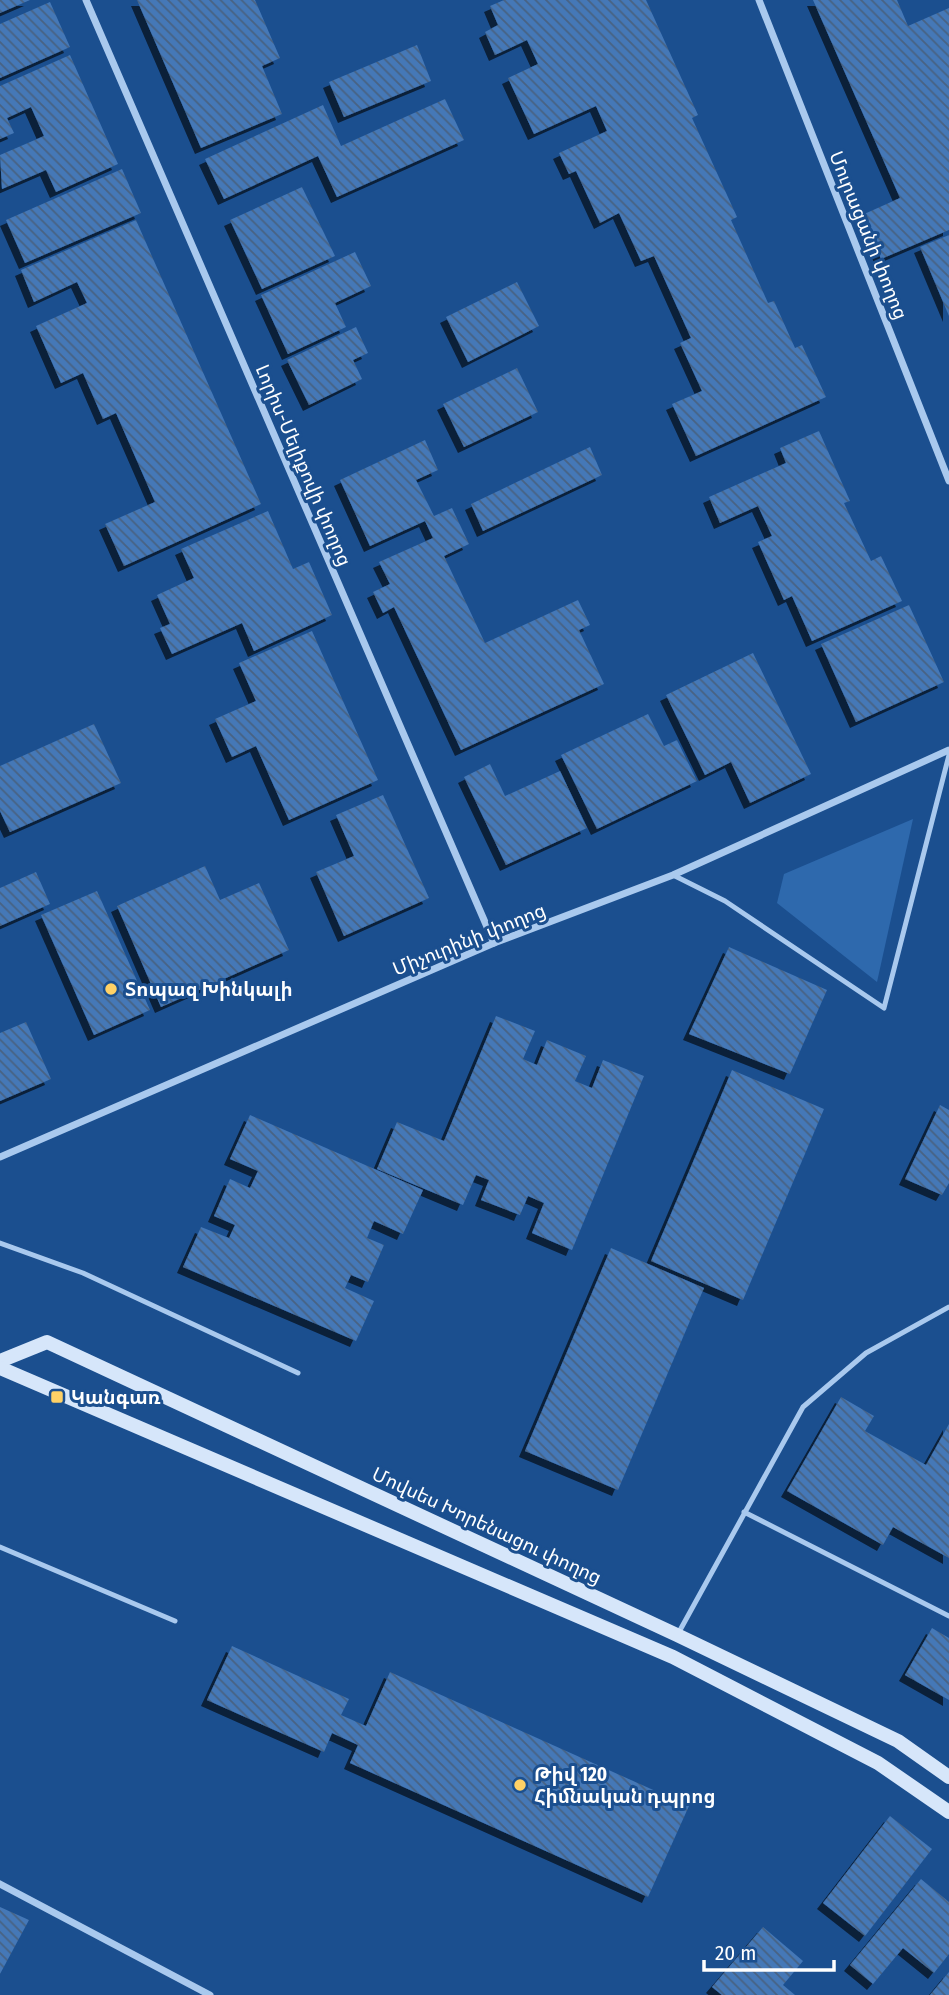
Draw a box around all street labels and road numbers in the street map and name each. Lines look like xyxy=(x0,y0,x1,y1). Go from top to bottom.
street label: Մուրացանի փողոց xyxy=(824,148,913,323)
street label: Լորիս-Մելիքովի փողոց xyxy=(251,361,356,569)
street label: Միչուրինի փողոց xyxy=(389,898,549,981)
street label: Մովսես Խորենացու փողոց xyxy=(368,1462,605,1589)

